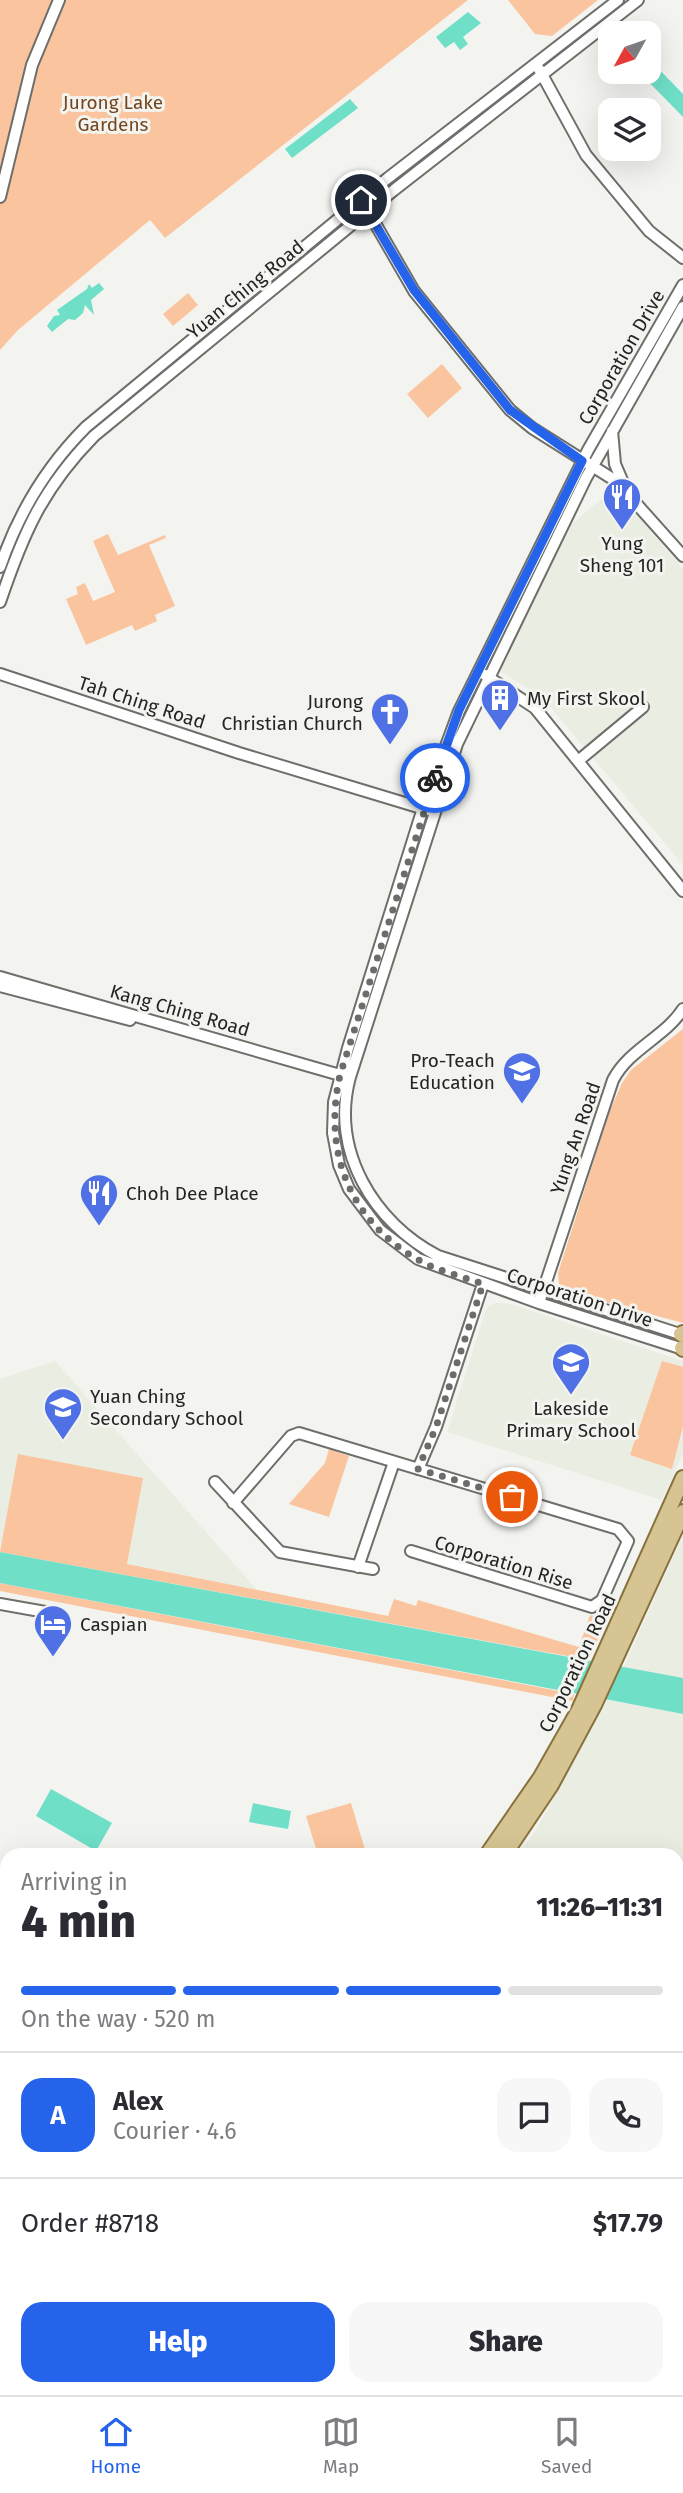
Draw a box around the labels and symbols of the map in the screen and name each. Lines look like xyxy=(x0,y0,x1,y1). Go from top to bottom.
north arrow xyxy=(598,21,662,84)
park label: Jurong Lake Gardens xyxy=(63,91,163,136)
pin xyxy=(331,170,391,230)
street label: Yuan Ching Road xyxy=(182,235,308,344)
street label: Corporation Drive xyxy=(573,286,669,429)
restaurant icon: Yung Sheng 101 xyxy=(601,476,643,531)
place label: Yung Sheng 101 xyxy=(580,532,664,577)
street label: Tah Ching Road xyxy=(75,671,208,734)
building icon: My First Skool xyxy=(479,677,521,732)
place label: My First Skool xyxy=(527,687,646,710)
place label: Jurong Christian Church xyxy=(222,690,363,735)
church icon: Jurong Christian Church xyxy=(369,691,411,746)
courier xyxy=(400,743,470,813)
street label: Kang Ching Road xyxy=(107,980,252,1041)
place label: Pro-Teach Education xyxy=(409,1049,495,1094)
school or university icon: Pro-Teach Education xyxy=(501,1050,543,1105)
street label: Yung An Road xyxy=(545,1079,605,1197)
restaurant icon: Choh Dee Place xyxy=(78,1172,120,1227)
place label: Choh Dee Place xyxy=(126,1182,259,1205)
street label: Corporation Drive xyxy=(504,1263,656,1332)
school or university icon: Lakeside Primary School xyxy=(550,1341,592,1396)
place label: Yuan Ching Secondary School xyxy=(90,1385,244,1430)
school or university icon: Yuan Ching Secondary School xyxy=(42,1386,84,1441)
place label: Lakeside Primary School xyxy=(506,1397,636,1442)
pin xyxy=(482,1467,542,1527)
street label: Corporation Rise xyxy=(432,1530,576,1594)
street label: Corporation Road xyxy=(534,1590,621,1736)
hotel icon: Caspian xyxy=(32,1603,74,1658)
place label: Caspian xyxy=(80,1613,148,1636)

